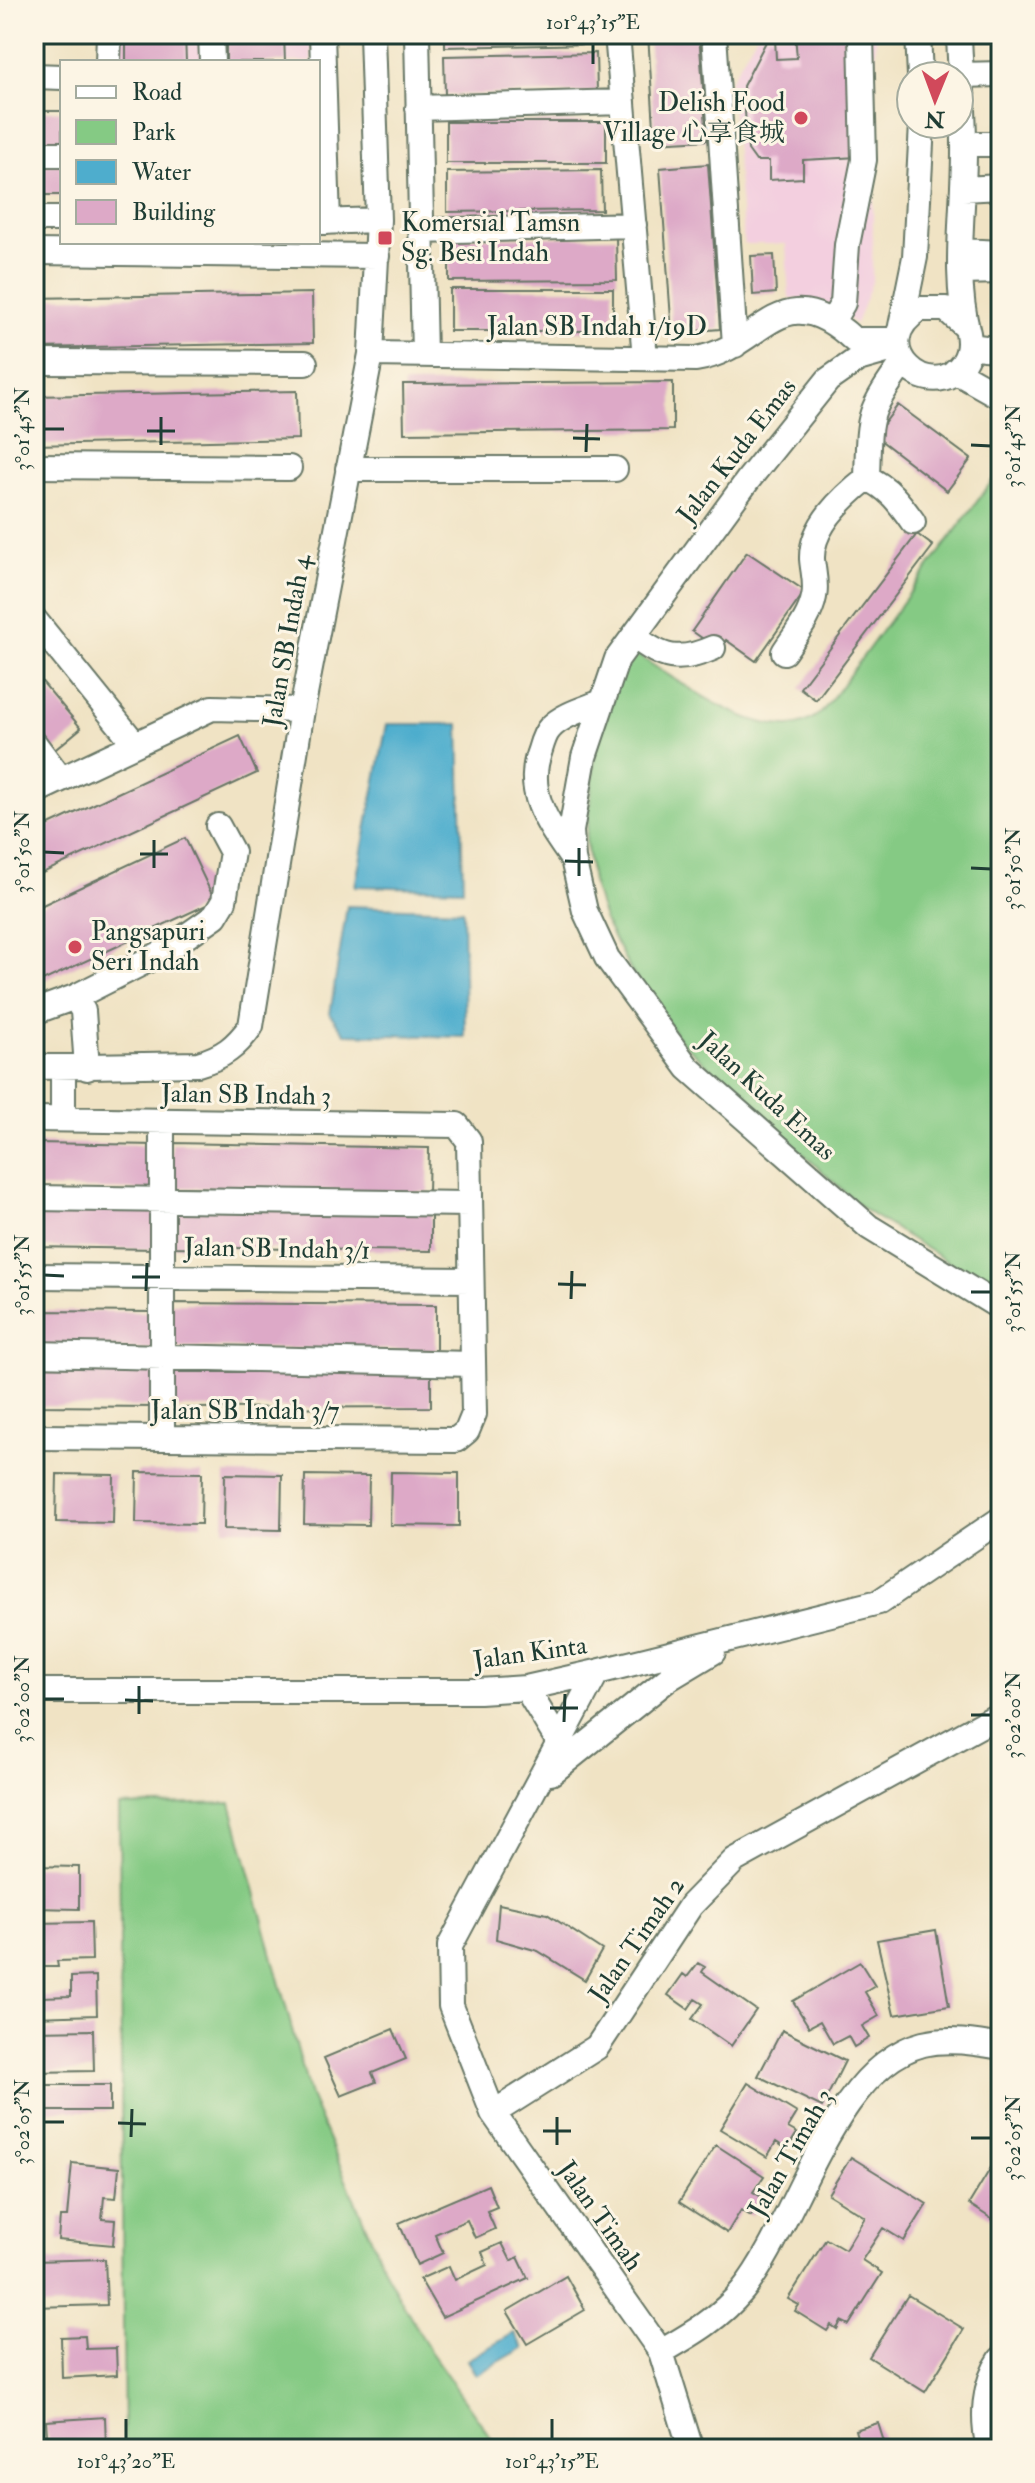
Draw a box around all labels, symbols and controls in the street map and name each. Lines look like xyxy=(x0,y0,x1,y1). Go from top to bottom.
text: 101°43'15"E xyxy=(546,10,640,35)
legend xyxy=(60,60,320,244)
north arrow xyxy=(895,60,975,140)
text: Road xyxy=(132,77,182,108)
place label: Delish Food Village 心享食城 xyxy=(603,87,785,149)
text: N xyxy=(924,105,946,133)
marker: Delish Food Village 心享食城 xyxy=(792,109,810,127)
text: Park xyxy=(132,117,176,148)
text: Water xyxy=(131,157,191,188)
text: Building xyxy=(132,197,216,228)
place label: Komersial Tamsn Sg. Besi Indah xyxy=(401,207,580,269)
marker: Komersial Tamsn Sg. Besi Indah xyxy=(376,229,394,247)
street label: Jalan SB Indah 1/19D xyxy=(486,311,707,343)
street label: Jalan Kuda Emas xyxy=(670,372,804,531)
text: 3°01'45"N xyxy=(10,387,35,471)
text: 3°01'45"N xyxy=(1001,404,1026,488)
street label: Jalan SB Indah 4 xyxy=(256,551,318,731)
text: 3°01'50"N xyxy=(10,811,35,893)
text: 3°01'50"N xyxy=(1001,828,1026,910)
place label: Pangsapuri Seri Indah xyxy=(91,916,205,978)
marker: Pangsapuri Seri Indah xyxy=(66,938,84,956)
street label: Jalan Kuda Emas xyxy=(691,1024,842,1168)
street label: Jalan SB Indah 3 xyxy=(160,1077,331,1112)
street label: Jalan SB Indah 3/1 xyxy=(183,1231,370,1267)
text: 3°01'55"N xyxy=(10,1234,35,1316)
text: 3°01'55"N xyxy=(1001,1251,1026,1333)
street label: Jalan SB Indah 3/7 xyxy=(150,1395,340,1427)
street label: Jalan Kinta xyxy=(470,1629,589,1677)
text: 3°02'00"N xyxy=(10,1655,35,1743)
text: 3°02'00"N xyxy=(1001,1671,1026,1759)
street label: Jalan Timah 2 xyxy=(581,1871,692,2010)
text: 3°02'05"N xyxy=(10,2079,35,2165)
street label: Jalan Timah 3 xyxy=(741,2083,841,2224)
text: 3°02'05"N xyxy=(1001,2095,1026,2181)
street label: Jalan Timah xyxy=(550,2154,650,2278)
text: 101°43'20"E xyxy=(77,2449,175,2474)
text: 101°43'15"E xyxy=(505,2449,599,2474)

